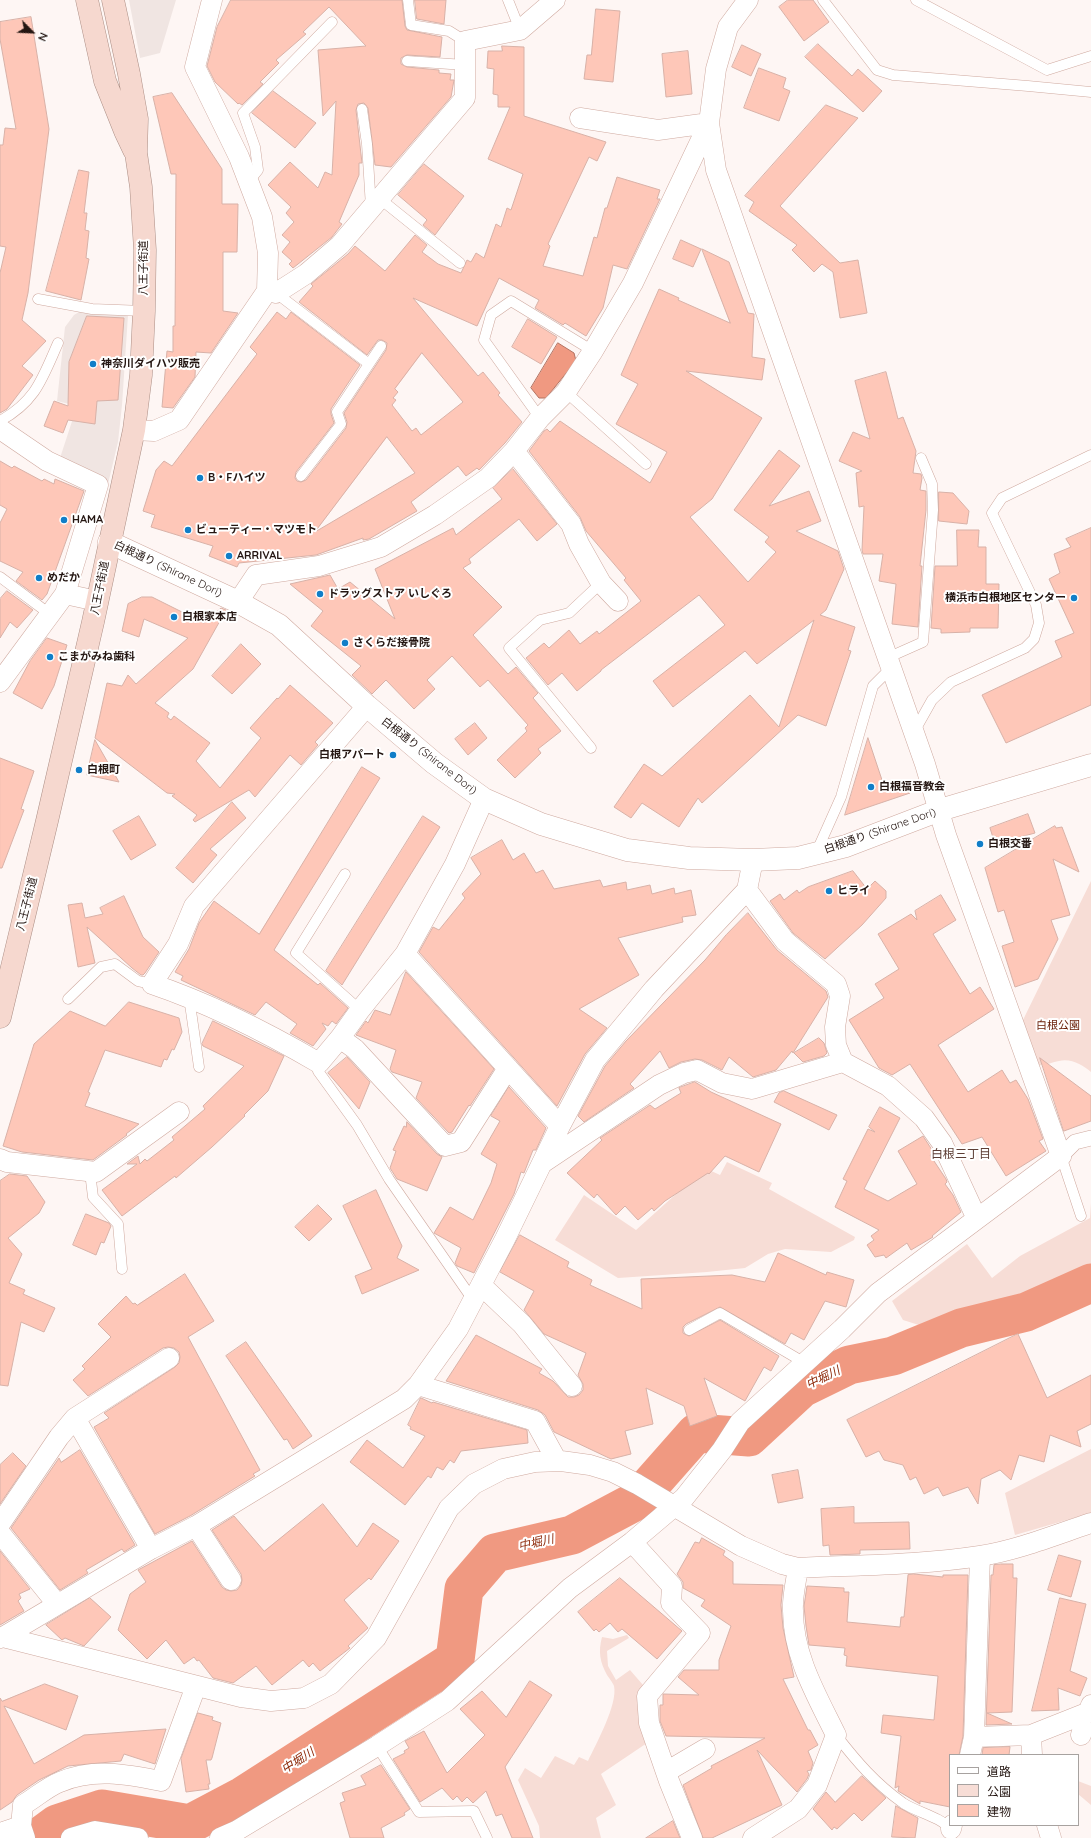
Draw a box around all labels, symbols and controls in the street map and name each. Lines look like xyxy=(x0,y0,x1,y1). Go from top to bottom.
north arrow xyxy=(12,12,52,52)
text: N xyxy=(35,30,51,43)
street label: 八王子街道 xyxy=(137,241,151,295)
place label: 神奈川ダイハツ販売 xyxy=(101,357,200,371)
marker: 神奈川ダイハツ販売 xyxy=(88,359,98,369)
place label: B・Fハイツ xyxy=(208,471,265,485)
marker: B・Fハイツ xyxy=(195,473,205,483)
place label: HAMA xyxy=(72,513,103,527)
marker: HAMA xyxy=(59,515,69,525)
place label: ビューティー・マツモト xyxy=(196,523,317,537)
marker: ビューティー・マツモト xyxy=(183,525,193,535)
street label: 白根通り (Shirane Dori) xyxy=(112,538,224,600)
place label: ARRIVAL xyxy=(237,549,282,563)
marker: ARRIVAL xyxy=(224,551,234,561)
street label: 八王子街道 xyxy=(88,560,112,616)
place label: めだか xyxy=(47,571,80,585)
marker: めだか xyxy=(34,573,44,583)
place label: ドラッグストア いしぐろ xyxy=(328,587,452,601)
marker: ドラッグストア いしぐろ xyxy=(315,589,325,599)
place label: 横浜市白根地区センター xyxy=(945,591,1066,605)
marker: 横浜市白根地区センター xyxy=(1069,593,1079,603)
place label: 白根家本店 xyxy=(182,610,237,624)
marker: 白根家本店 xyxy=(169,612,179,622)
place label: さくらだ接骨院 xyxy=(353,636,430,650)
marker: さくらだ接骨院 xyxy=(340,638,350,648)
place label: こまがみね歯科 xyxy=(58,650,135,664)
marker: こまがみね歯科 xyxy=(45,652,55,662)
street label: 白根通り (Shirane Dori) xyxy=(379,715,479,797)
place label: 白根アパート xyxy=(319,748,385,762)
marker: 白根アパート xyxy=(388,750,398,760)
place label: 白根町 xyxy=(87,763,120,777)
marker: 白根町 xyxy=(74,765,84,775)
place label: 白根福音教会 xyxy=(879,780,945,794)
marker: 白根福音教会 xyxy=(866,782,876,792)
street label: 白根通り (Shirane Dori) xyxy=(822,806,938,856)
place label: 白根交番 xyxy=(988,837,1032,851)
marker: 白根交番 xyxy=(975,839,985,849)
street label: 八王子街道 xyxy=(14,876,40,932)
place label: ヒライ xyxy=(837,884,870,898)
marker: ヒライ xyxy=(824,886,834,896)
park label: 白根公園 xyxy=(1036,1019,1080,1033)
district label: 白根三丁目 xyxy=(931,1147,991,1161)
water label: 中堀川 xyxy=(804,1364,842,1392)
water label: 中堀川 xyxy=(517,1532,555,1554)
water label: 中堀川 xyxy=(279,1745,317,1777)
legend xyxy=(949,1754,1079,1826)
text: 道路 xyxy=(987,1764,1011,1779)
text: 公園 xyxy=(987,1784,1011,1799)
text: 建物 xyxy=(987,1804,1011,1819)

